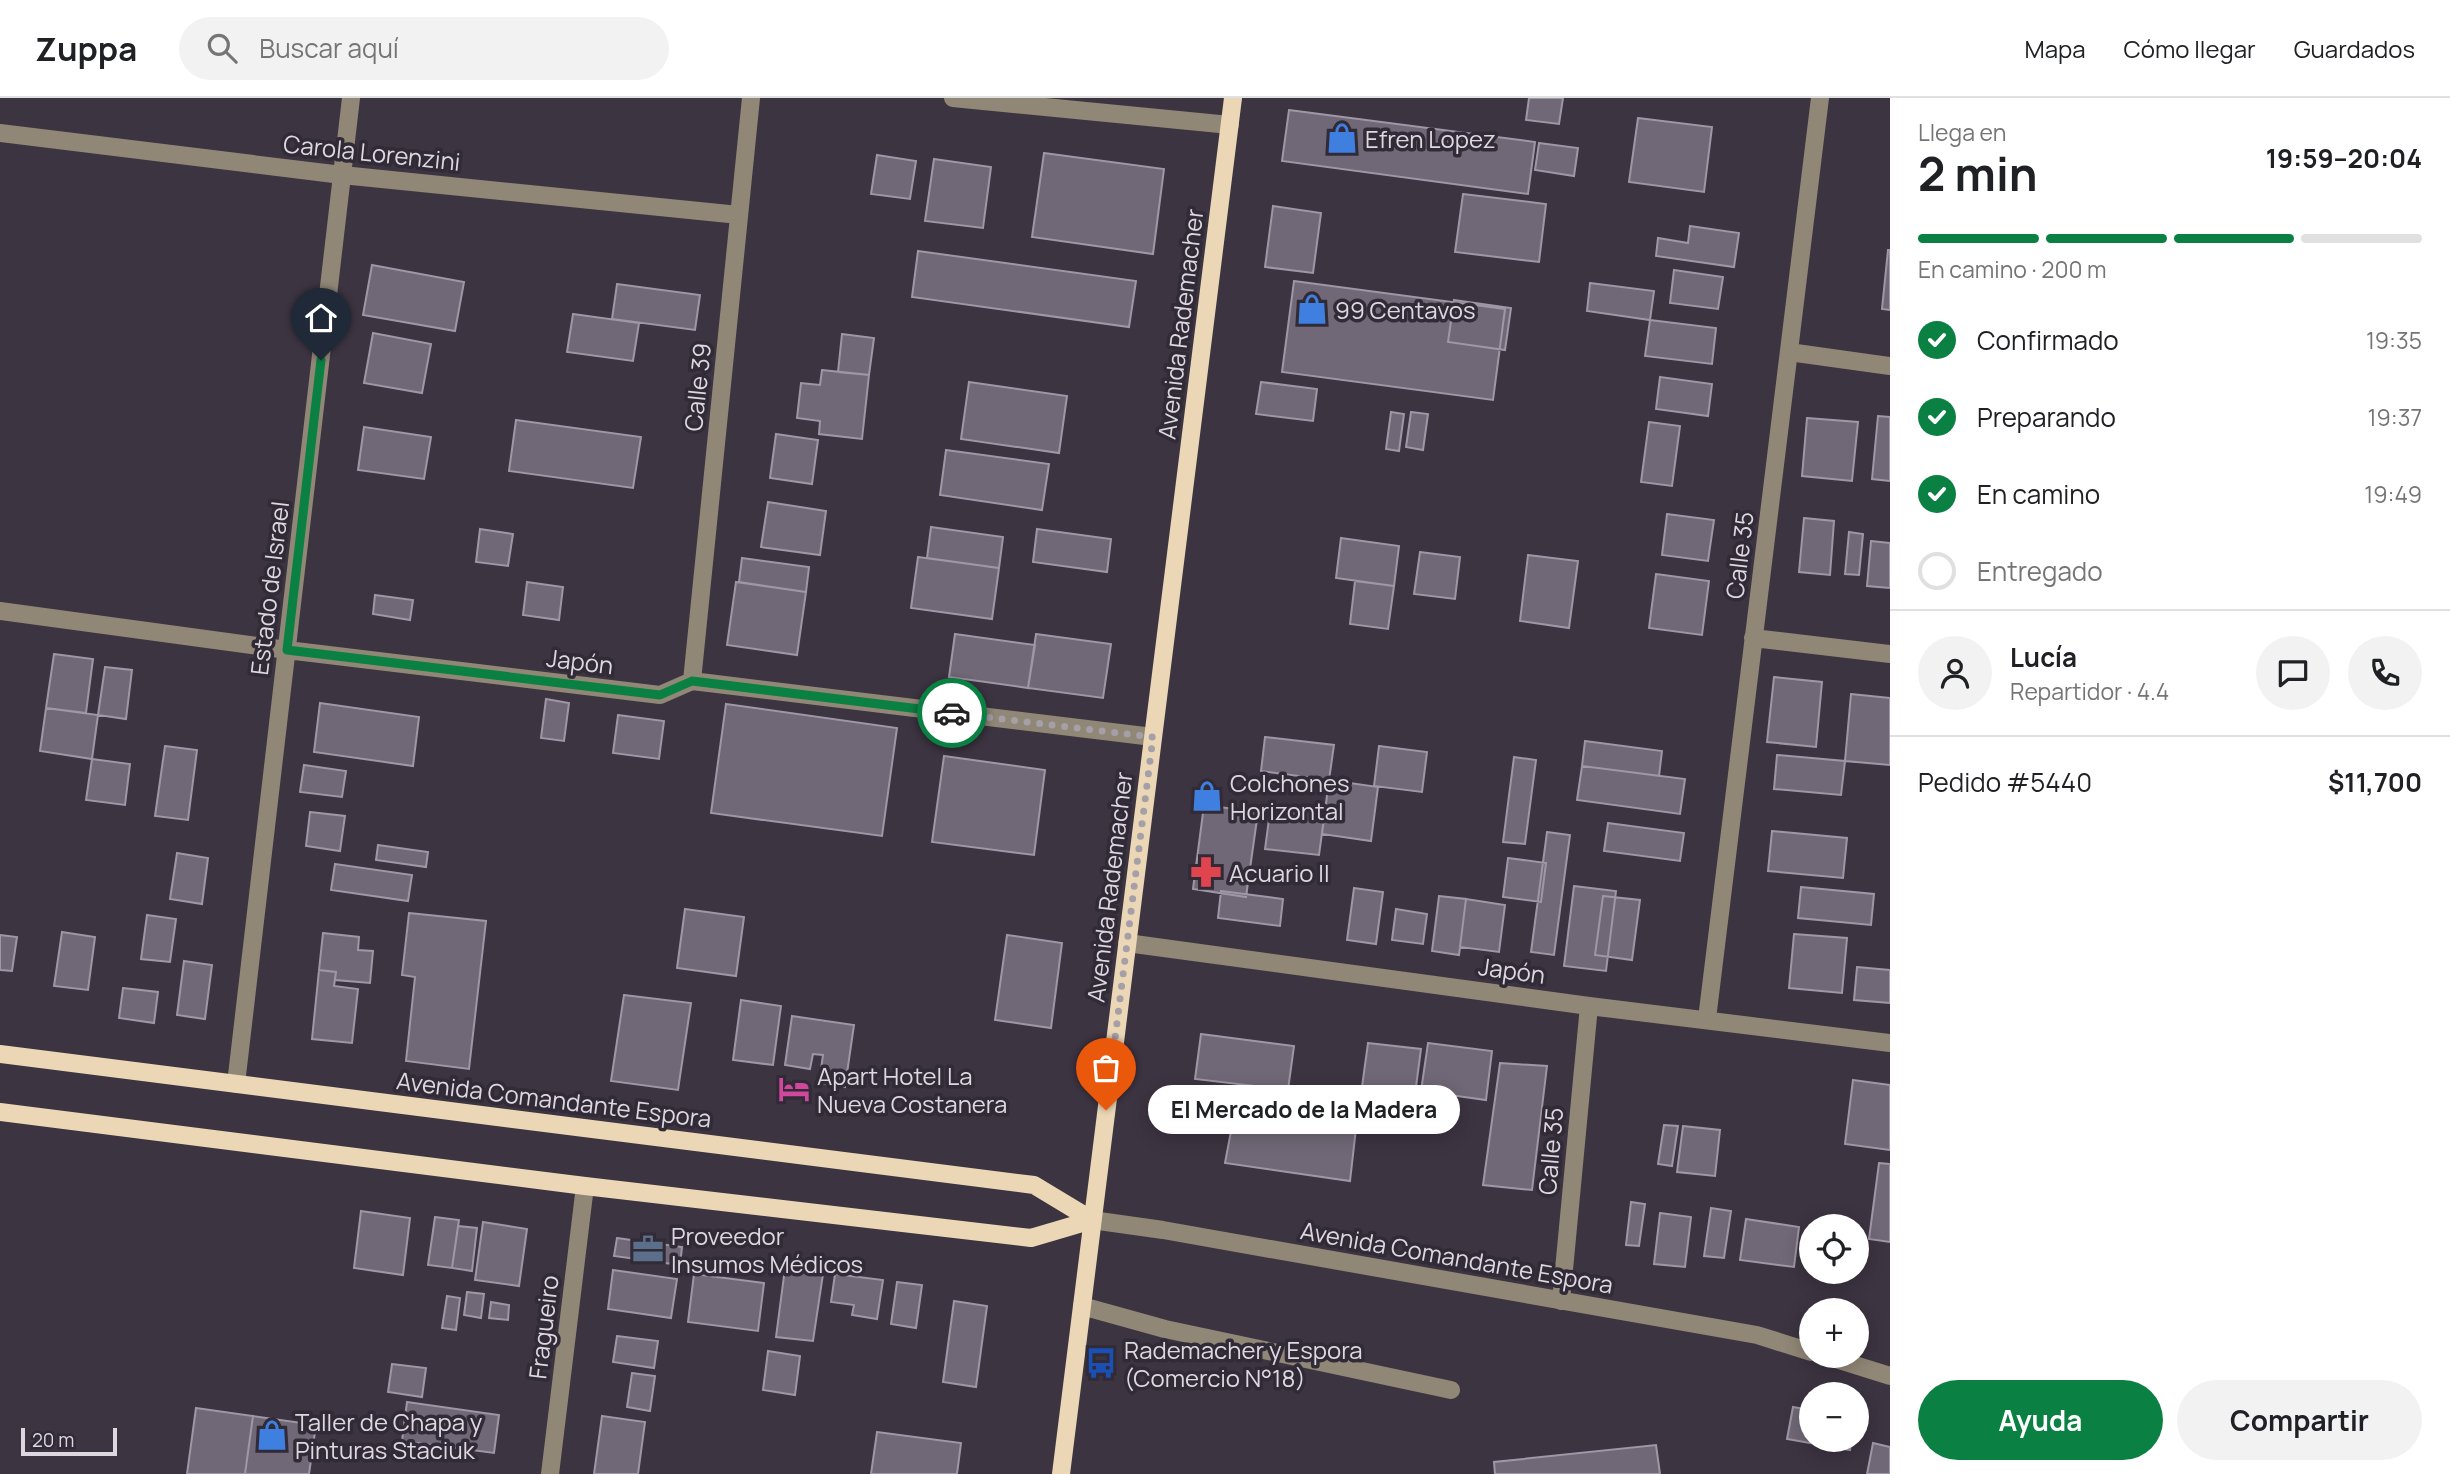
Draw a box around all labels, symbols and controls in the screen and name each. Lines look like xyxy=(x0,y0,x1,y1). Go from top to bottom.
search box xyxy=(179,17,669,80)
text: Zuppa xyxy=(35,26,137,71)
icon: search xyxy=(203,29,241,67)
text: Buscar aquí xyxy=(259,30,399,66)
text: Mapa xyxy=(2025,32,2086,65)
text: Cómo llegar xyxy=(2124,32,2256,65)
text: Guardados xyxy=(2294,32,2415,65)
text: Llega en xyxy=(1918,116,2006,148)
shop icon: Efren Lopez xyxy=(1325,121,1359,155)
place label: Efren Lopez xyxy=(1365,122,1496,155)
street label: Carola Lorenzini xyxy=(282,126,462,178)
text: 19:59–20:04 xyxy=(2266,140,2422,176)
text: 2 min xyxy=(1918,142,2038,205)
street label: Avenida Rademacher xyxy=(1149,206,1211,441)
text: En camino · 200 m xyxy=(1918,253,2107,285)
pin xyxy=(291,288,351,360)
shop icon: 99 Centavos xyxy=(1295,292,1329,326)
place label: 99 Centavos xyxy=(1335,293,1476,326)
icon: home xyxy=(302,299,340,337)
icon: check xyxy=(1918,321,1956,359)
text: Confirmado xyxy=(1977,322,2119,358)
text: 19:35 xyxy=(2366,324,2422,356)
street label: Calle 39 xyxy=(676,341,718,433)
icon: check xyxy=(1918,398,1956,436)
text: Preparando xyxy=(1977,399,2116,435)
text: 19:37 xyxy=(2368,401,2422,433)
icon: check xyxy=(1918,475,1956,513)
text: En camino xyxy=(1977,476,2100,512)
text: 19:49 xyxy=(2364,478,2422,510)
street label: Estado de Israel xyxy=(242,499,296,677)
street label: Calle 35 xyxy=(1717,509,1761,601)
text: Entregado xyxy=(1977,553,2103,589)
button: person xyxy=(1918,636,1992,710)
button: chat xyxy=(2256,636,2330,710)
button: phone xyxy=(2348,636,2422,710)
text: Lucía xyxy=(2010,639,2077,675)
street label: Japón xyxy=(545,641,615,681)
text: Repartidor · 4.4 xyxy=(2010,675,2169,707)
courier xyxy=(917,678,987,748)
icon: car xyxy=(933,694,971,732)
text: Pedido #5440 xyxy=(1918,764,2092,800)
text: $11,700 xyxy=(2328,764,2422,800)
place label: Colchones Horizontal xyxy=(1230,766,1350,827)
street label: Avenida Rademacher xyxy=(1078,769,1140,1004)
shop icon: Colchones Horizontal xyxy=(1190,779,1224,813)
pharmacy icon: Acuario II xyxy=(1189,855,1223,889)
place label: Acuario II xyxy=(1229,856,1330,889)
street label: Japón xyxy=(1476,949,1548,991)
pin xyxy=(1076,1038,1136,1110)
icon: bag xyxy=(1087,1049,1125,1087)
place label: Apart Hotel La Nueva Costanera xyxy=(817,1059,1007,1120)
street label: Avenida Comandante Espora xyxy=(395,1063,713,1135)
hotel icon: Apart Hotel La Nueva Costanera xyxy=(777,1072,811,1106)
callout: El Mercado de la Madera xyxy=(1148,1086,1460,1134)
text: El Mercado de la Madera xyxy=(1171,1093,1437,1125)
street label: Calle 35 xyxy=(1530,1106,1570,1196)
street label: Avenida Comandante Espora xyxy=(1298,1213,1616,1301)
map controls xyxy=(1799,1214,1869,1452)
button: locate xyxy=(1799,1214,1869,1284)
place label: Proveedor Insumos Médicos xyxy=(671,1219,863,1280)
office icon: Proveedor Insumos Médicos xyxy=(631,1232,665,1266)
street label: Fragueiro xyxy=(520,1273,566,1381)
button: + xyxy=(1799,1298,1869,1368)
place label: Rademacher y Espora (Comercio N°18) xyxy=(1124,1333,1363,1394)
bus stop icon: Rademacher y Espora (Comercio N°18) xyxy=(1084,1346,1118,1380)
button: Ayuda xyxy=(1918,1380,2163,1460)
button: Compartir xyxy=(2177,1380,2422,1460)
button: − xyxy=(1799,1382,1869,1452)
place label: Taller de Chapa y Pinturas Staciuk xyxy=(295,1405,483,1466)
shop icon: Taller de Chapa y Pinturas Staciuk xyxy=(255,1418,289,1452)
scale bar xyxy=(21,1425,117,1457)
text: 20 m xyxy=(32,1427,74,1453)

